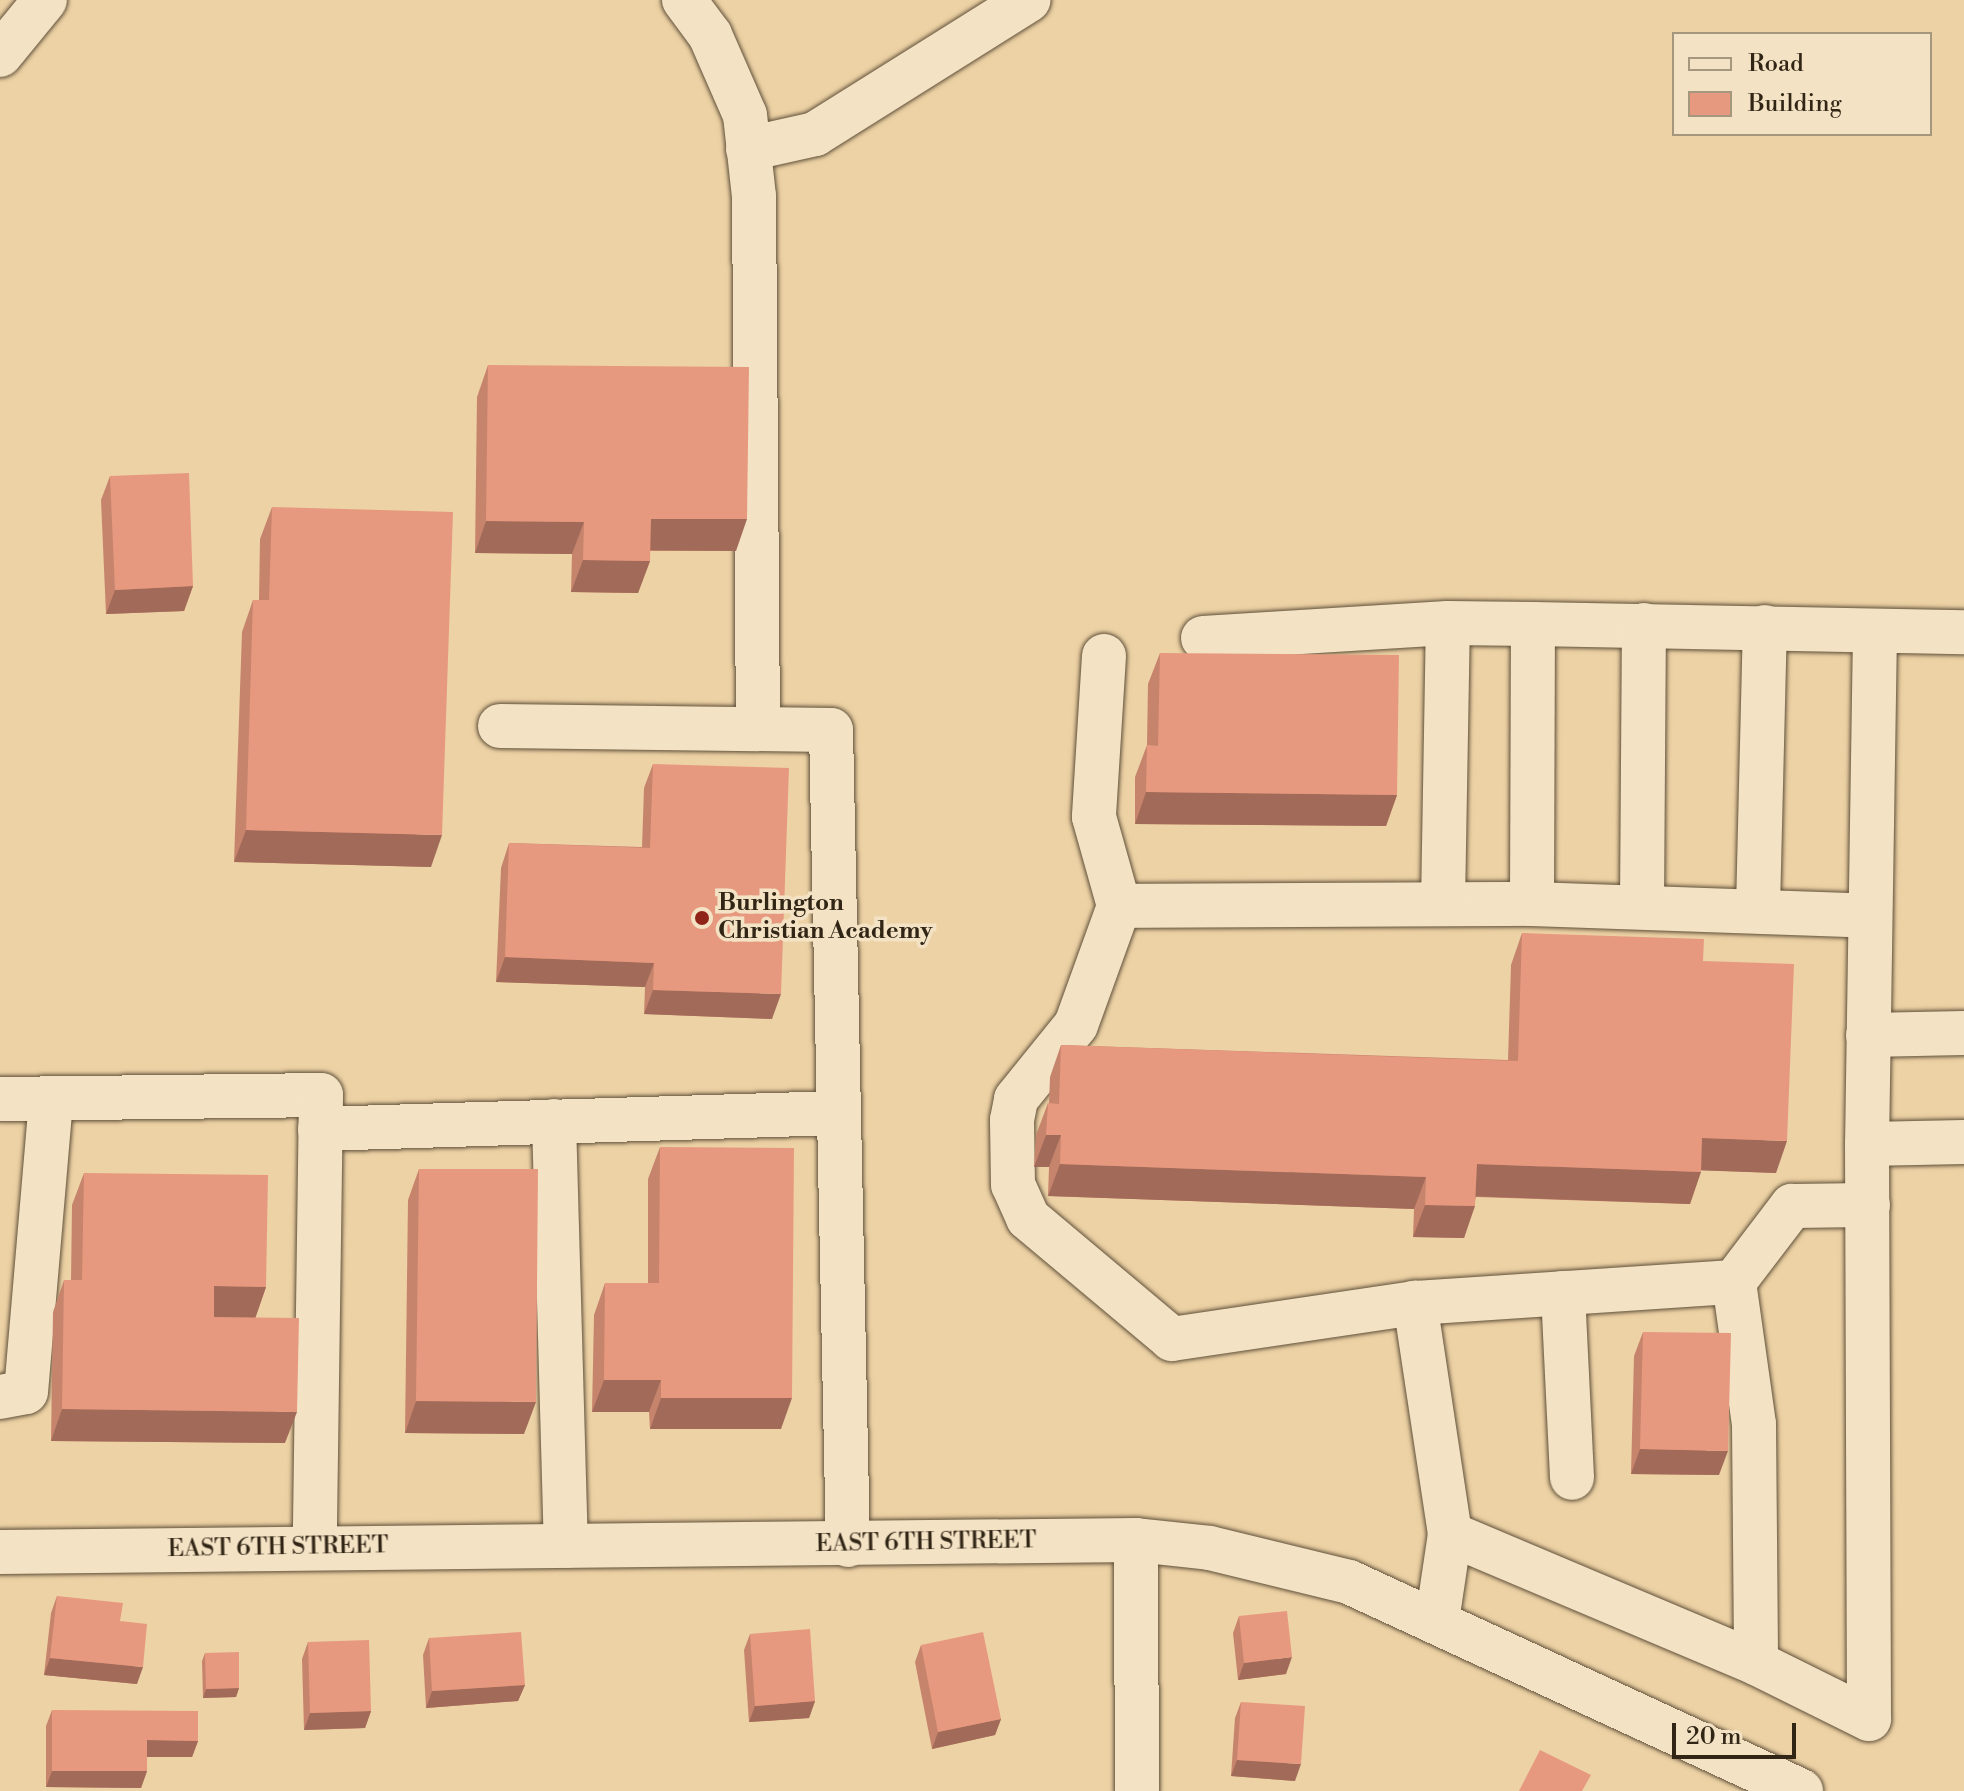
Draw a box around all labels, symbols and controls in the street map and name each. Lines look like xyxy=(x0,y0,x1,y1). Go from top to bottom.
legend xyxy=(1672,32,1932,136)
text: Road xyxy=(1748,49,1804,79)
text: Building xyxy=(1748,89,1842,119)
place label: Burlington Christian Academy xyxy=(718,890,933,946)
marker: Burlington Christian Academy xyxy=(693,909,711,927)
street label: EAST 6TH STREET xyxy=(815,1527,1037,1559)
street label: EAST 6TH STREET xyxy=(167,1532,389,1564)
scale bar xyxy=(1676,1707,1800,1757)
text: 20 m xyxy=(1686,1722,1742,1752)

